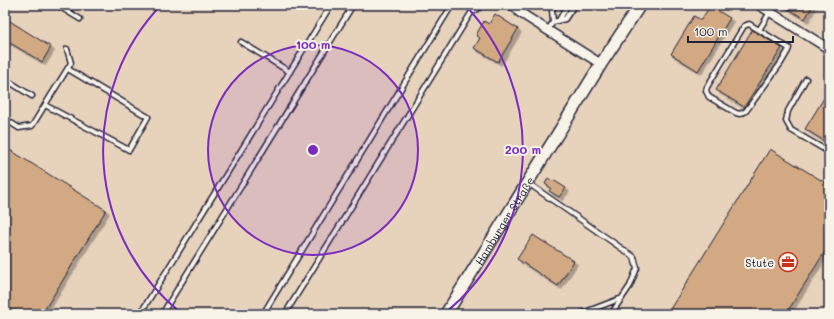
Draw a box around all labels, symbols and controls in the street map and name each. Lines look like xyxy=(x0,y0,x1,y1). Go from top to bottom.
scale bar xyxy=(688,18,793,44)
text: 100 m xyxy=(694,23,728,39)
text: 100 m xyxy=(296,36,330,52)
text: 200 m xyxy=(505,141,541,157)
centre of rings xyxy=(306,143,320,157)
street label: Hamburger Straße xyxy=(471,173,537,268)
office icon: Stute xyxy=(777,251,799,273)
place label: Stute xyxy=(745,255,774,270)

